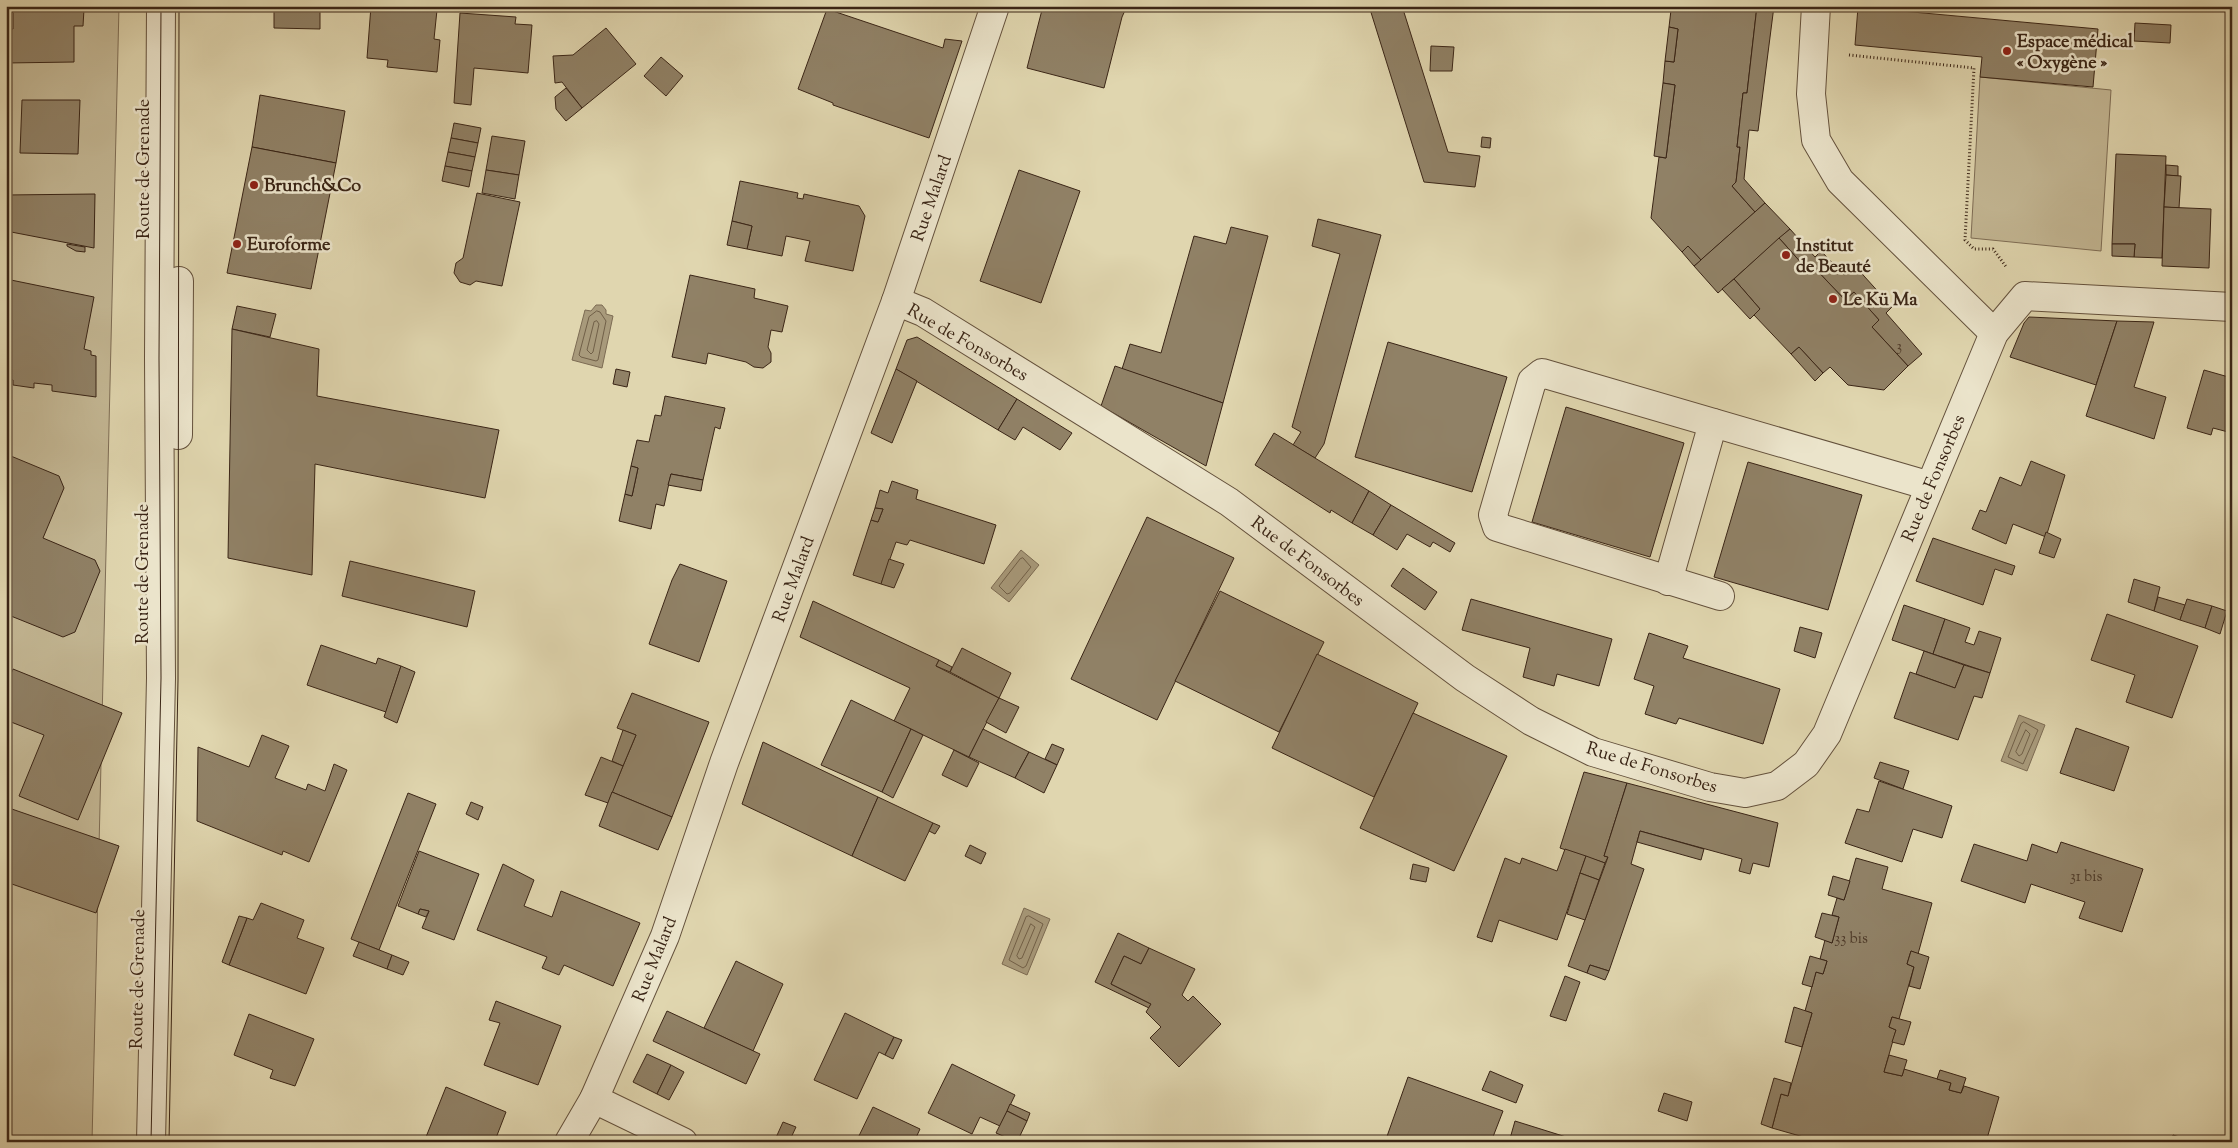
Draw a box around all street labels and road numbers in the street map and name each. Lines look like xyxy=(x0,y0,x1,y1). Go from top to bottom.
street label: Route de Grenade xyxy=(132,99,158,239)
street label: Rue Malard xyxy=(906,152,960,245)
street label: Rue de Fonsorbes xyxy=(902,298,1032,389)
street label: Rue de Fonsorbes xyxy=(1896,411,1973,547)
street label: Route de Grenade xyxy=(131,504,157,644)
street label: Rue de Fonsorbes xyxy=(1245,511,1369,614)
street label: Rue Malard xyxy=(767,533,822,626)
street label: Rue de Fonsorbes xyxy=(1582,737,1720,801)
street label: Route de Grenade xyxy=(125,909,153,1049)
street label: Rue Malard xyxy=(627,913,685,1006)

